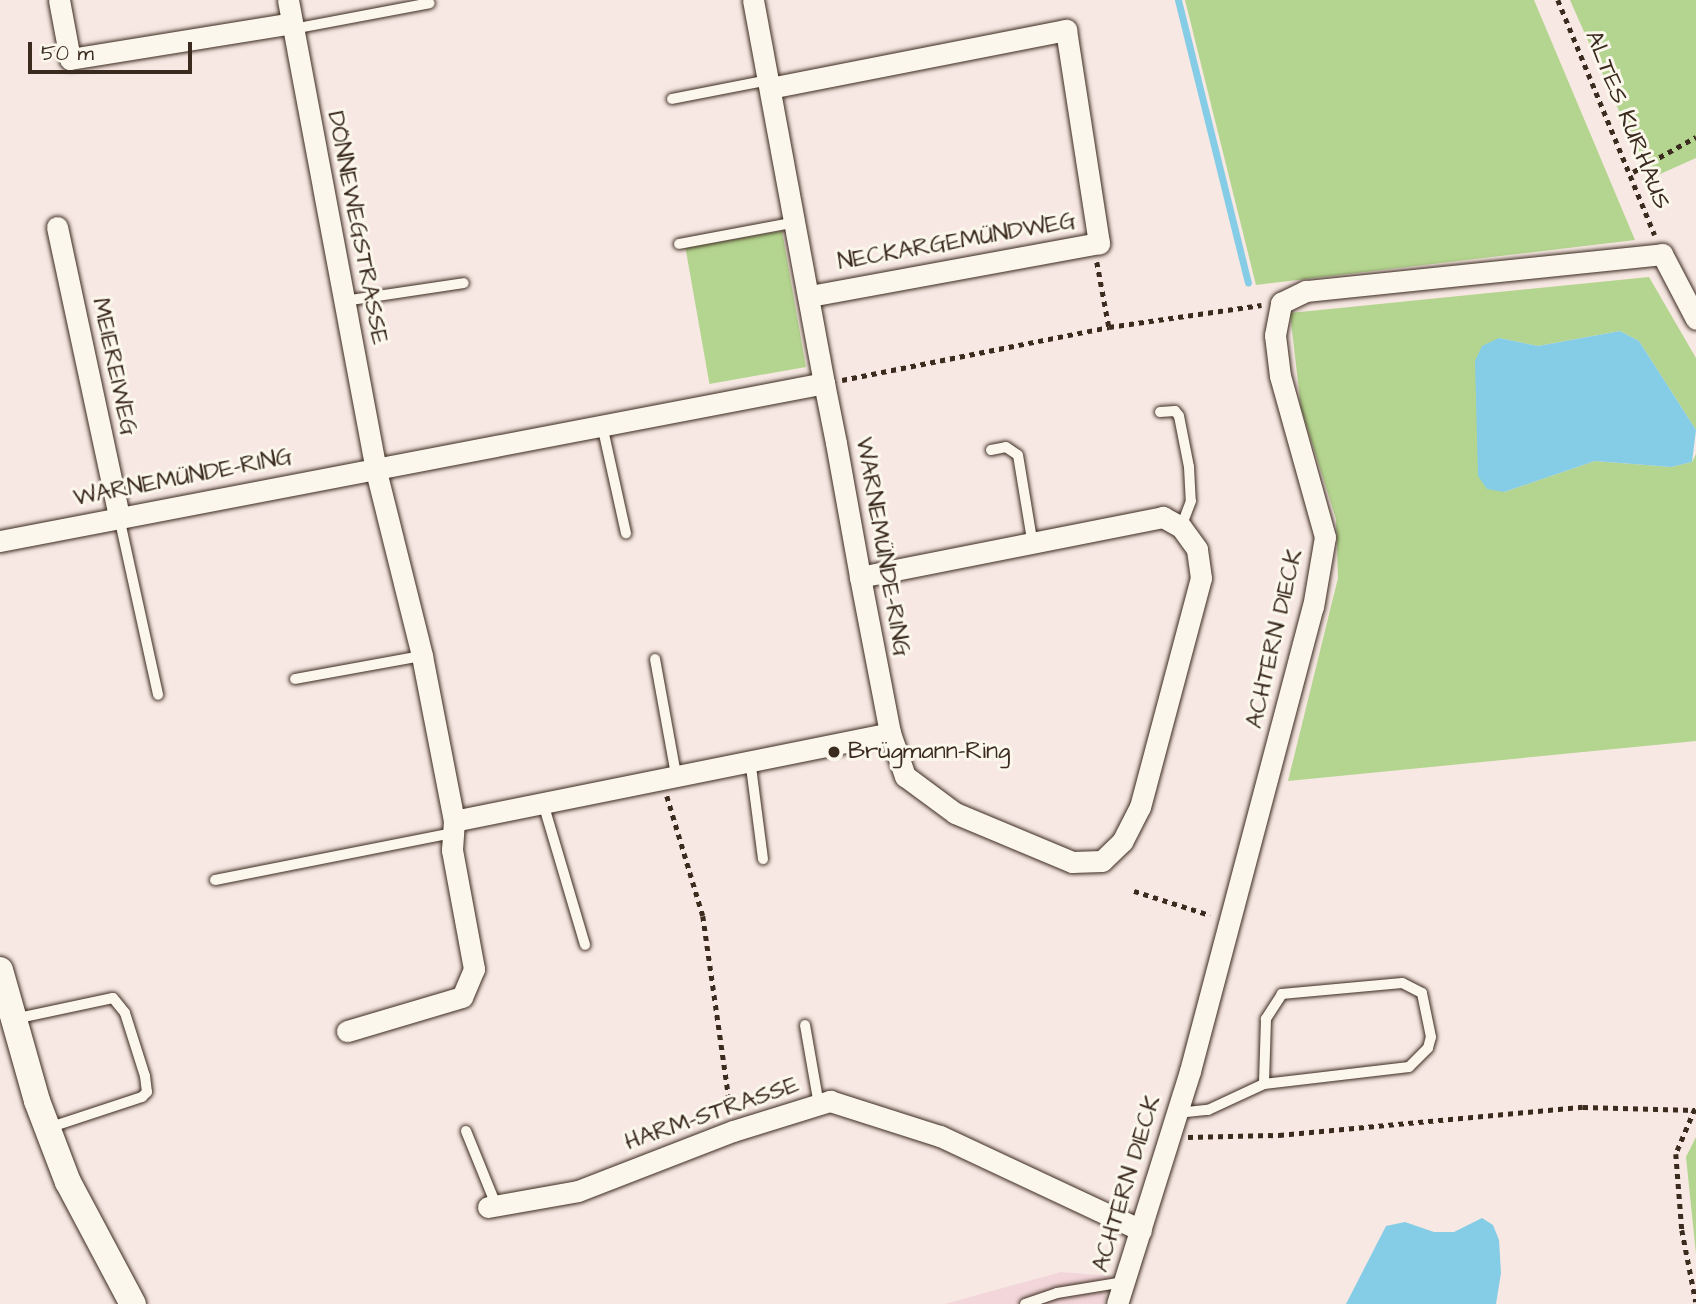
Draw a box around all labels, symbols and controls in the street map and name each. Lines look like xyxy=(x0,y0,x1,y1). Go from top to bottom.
street label: ALTES KURHAUS xyxy=(1578,26,1676,214)
scale bar xyxy=(32,28,196,72)
text: 50 m xyxy=(41,39,94,68)
street label: DÖNNEWEGSTRASSE xyxy=(320,109,394,347)
street label: NECKARGEMÜNDWEG xyxy=(836,207,1078,277)
street label: MEIEREIWEG xyxy=(85,295,143,439)
street label: WARNEMÜNDE-RING xyxy=(849,435,915,659)
street label: WARNEMÜNDE-RING xyxy=(71,443,295,513)
street label: ACHTERN DIECK xyxy=(1240,547,1310,731)
place label: Brügmann-Ring xyxy=(848,738,1010,766)
marker: Brügmann-Ring xyxy=(826,744,842,760)
street label: HARM-STRASSE xyxy=(621,1071,803,1157)
street label: ACHTERN DIECK xyxy=(1087,1092,1167,1276)

